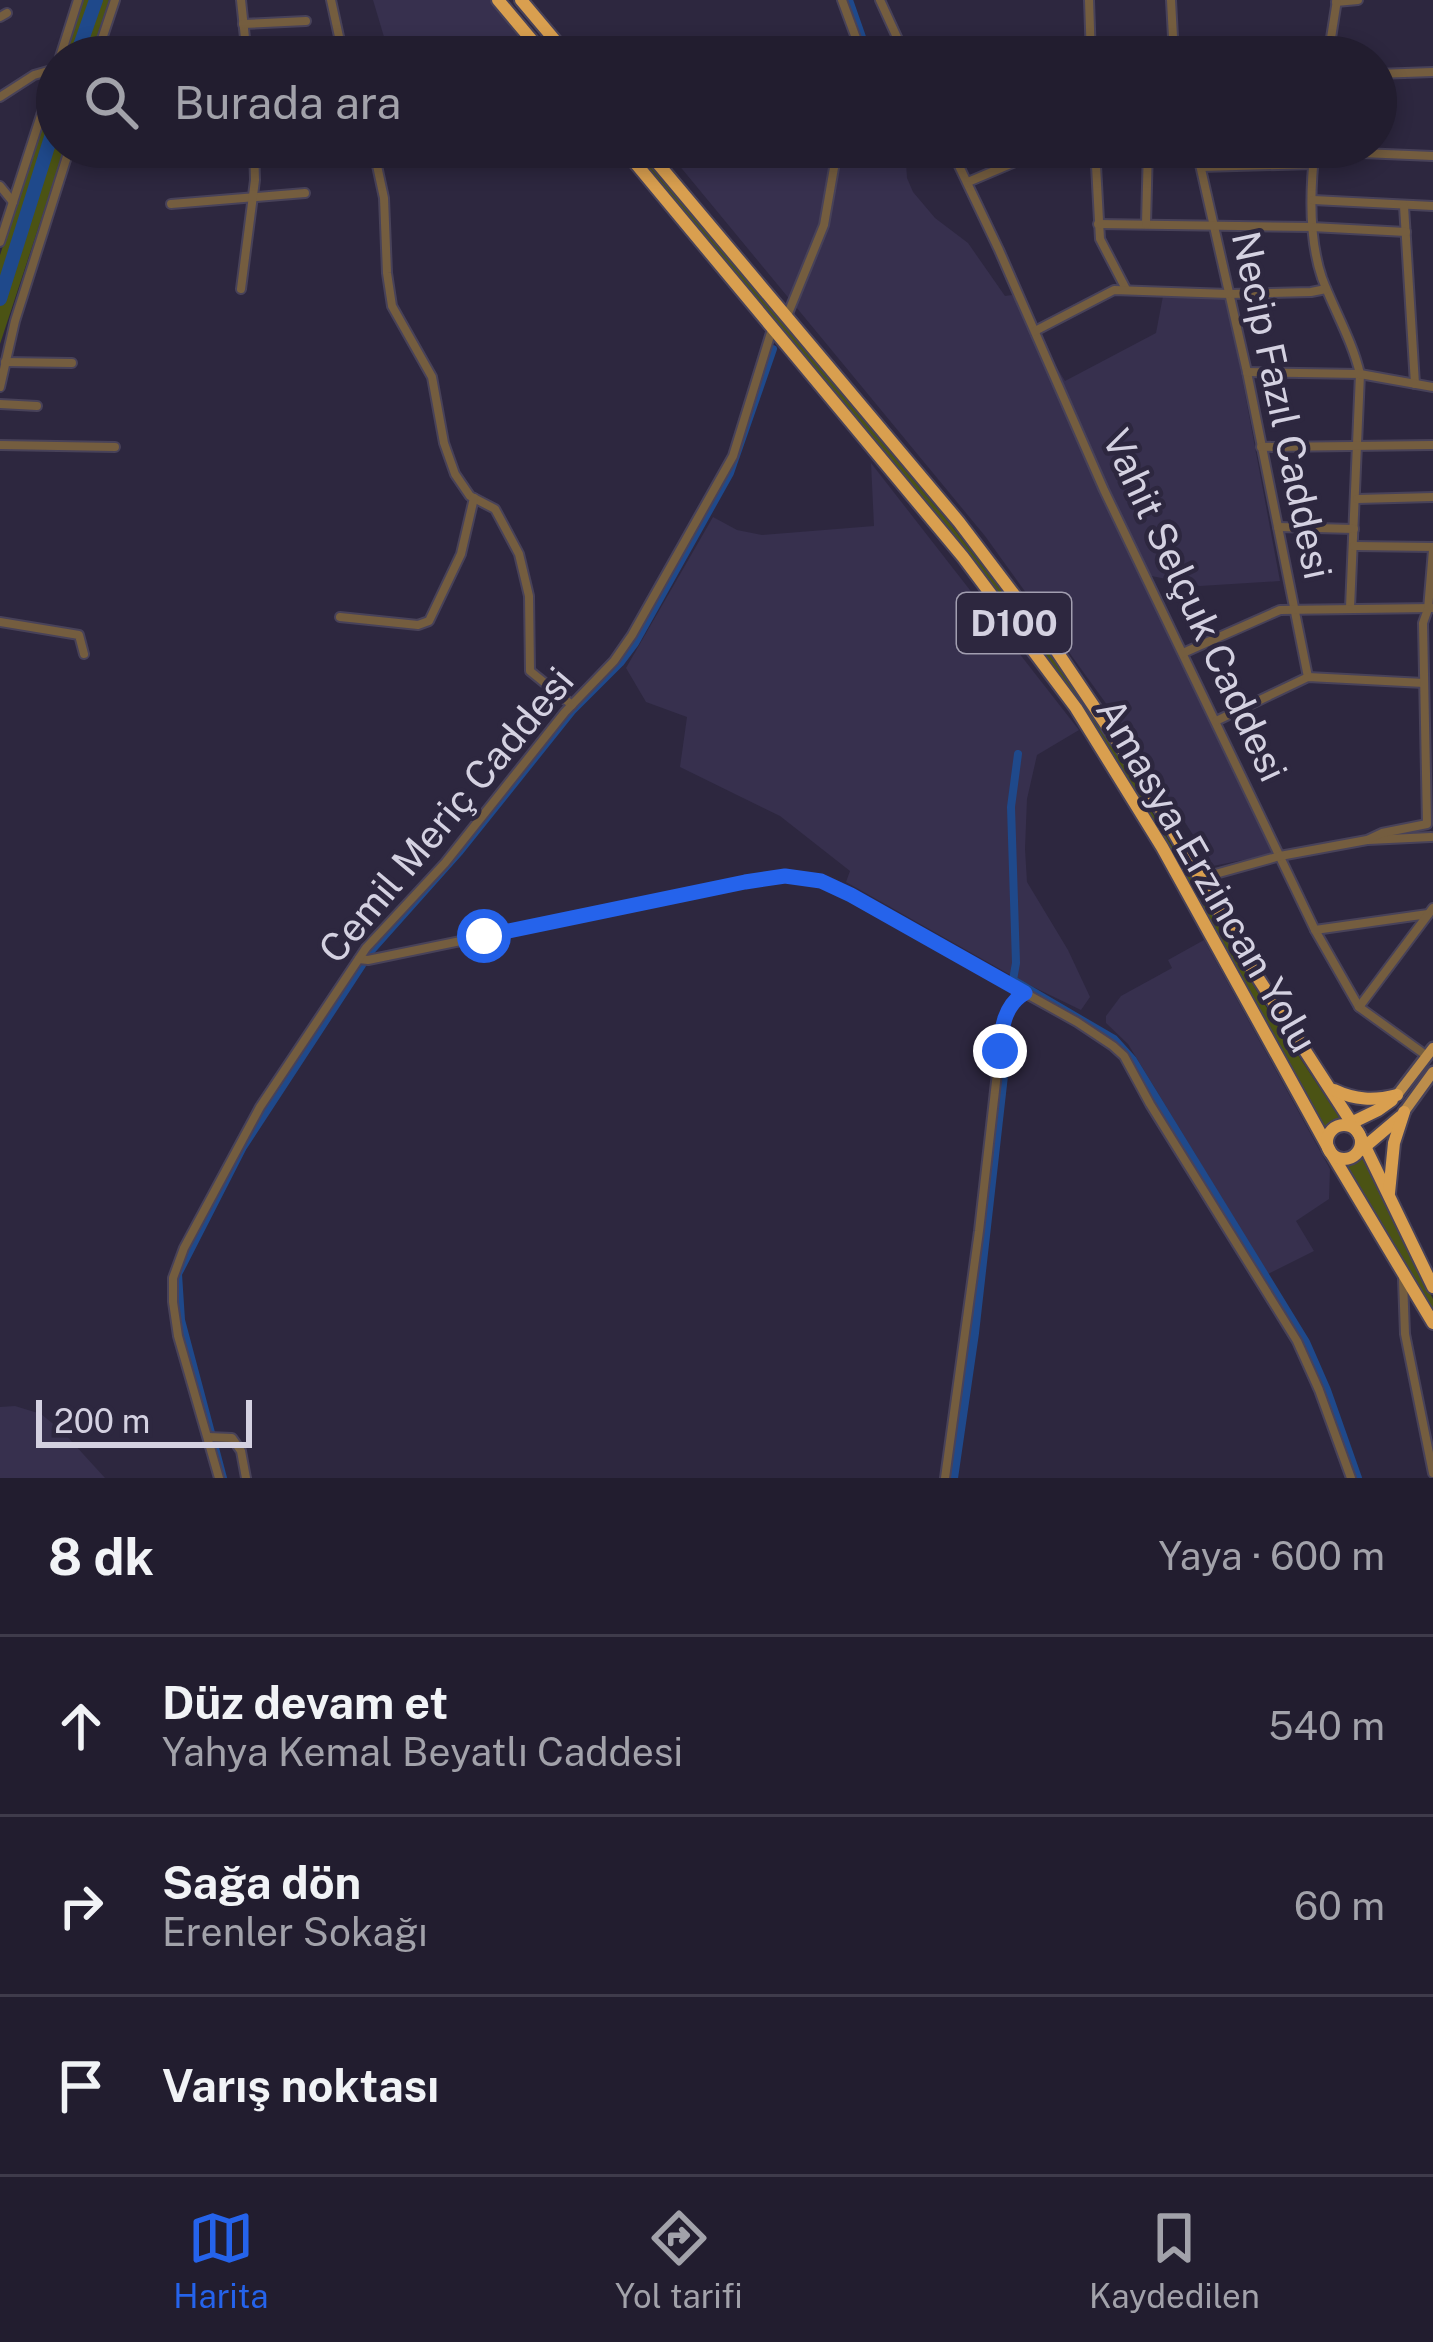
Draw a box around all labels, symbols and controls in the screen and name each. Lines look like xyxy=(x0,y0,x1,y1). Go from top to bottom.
search box xyxy=(36,36,1397,168)
icon: search xyxy=(78,69,144,135)
text: Burada ara xyxy=(174,76,401,129)
street label: Necip Fazıl Caddesi xyxy=(1223,227,1341,583)
street label: Vahit Selçuk Caddesi xyxy=(1093,422,1297,788)
road number: D100 xyxy=(957,593,1071,653)
street label: Cemil Meriç Caddesi xyxy=(309,658,583,972)
street label: Amasya-Erzincan Yolu xyxy=(1087,690,1327,1060)
route start xyxy=(457,909,511,963)
route end xyxy=(973,1024,1027,1078)
scale bar xyxy=(36,1394,252,1447)
text: 200 m xyxy=(54,1402,150,1440)
text: 8 dk xyxy=(48,1527,154,1586)
text: Yaya · 600 m xyxy=(1159,1533,1385,1579)
text: Düz devam et xyxy=(162,1676,448,1729)
icon: ahead xyxy=(48,1693,114,1759)
text: 540 m xyxy=(1268,1703,1385,1749)
text: Yahya Kemal Beyatlı Caddesi xyxy=(162,1729,683,1775)
text: Sağa dön xyxy=(162,1856,361,1909)
icon: right xyxy=(48,1873,114,1939)
text: 60 m xyxy=(1294,1883,1385,1929)
text: Erenler Sokağı xyxy=(162,1909,428,1955)
icon: arrive xyxy=(48,2053,114,2119)
text: Varış noktası xyxy=(162,2059,439,2112)
tab: Harita xyxy=(173,2205,269,2315)
tab: Yol tarifi xyxy=(615,2205,743,2315)
tab: Kaydedilen xyxy=(1089,2205,1260,2315)

